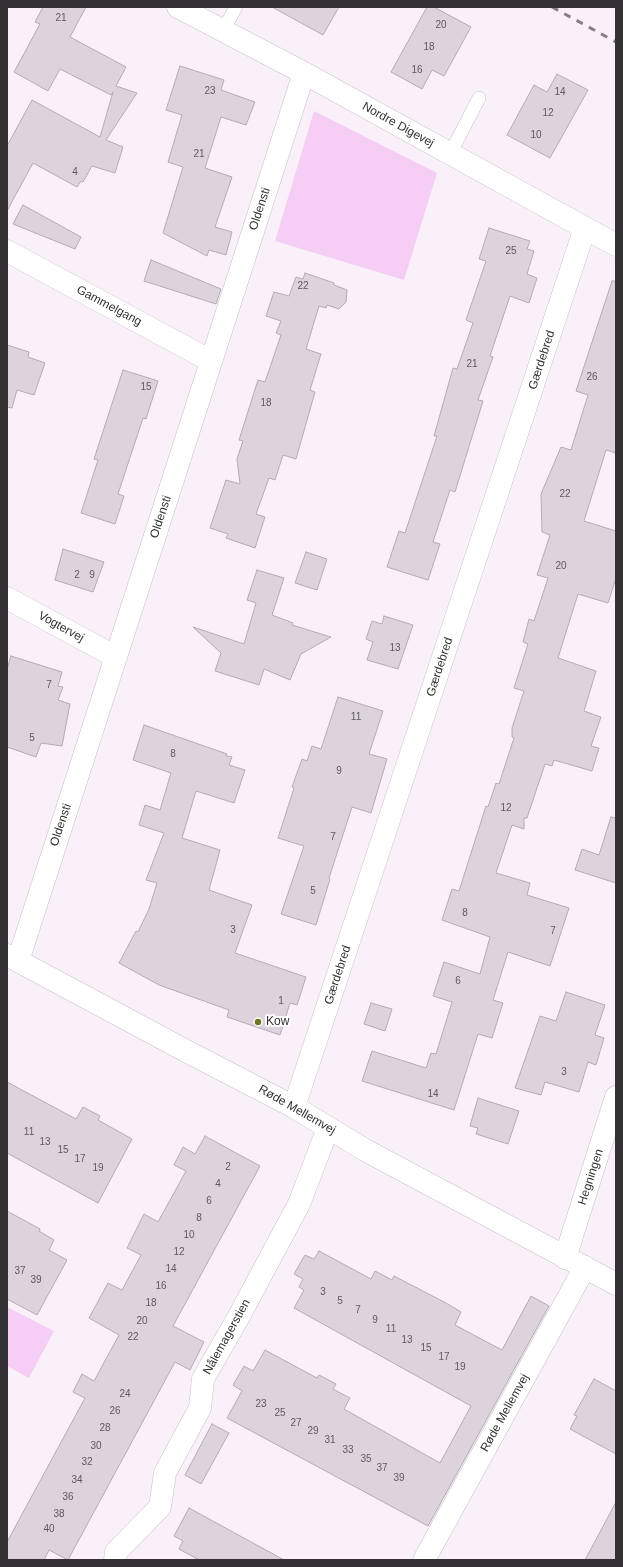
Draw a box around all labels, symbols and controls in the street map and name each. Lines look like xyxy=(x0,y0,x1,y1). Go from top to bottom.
house number: 21 xyxy=(55,12,67,24)
house number: 20 xyxy=(435,19,447,31)
house number: 18 xyxy=(423,41,435,53)
house number: 16 xyxy=(411,64,423,76)
house number: 23 xyxy=(204,85,216,97)
house number: 14 xyxy=(554,86,566,98)
street label: Nordre Digevej xyxy=(360,99,436,151)
house number: 12 xyxy=(542,107,554,119)
house number: 10 xyxy=(530,129,542,141)
house number: 21 xyxy=(193,148,205,160)
house number: 4 xyxy=(72,166,78,178)
street label: Oldensti xyxy=(246,186,274,232)
house number: 25 xyxy=(505,245,517,257)
house number: 22 xyxy=(297,280,309,292)
street label: Gammelgang xyxy=(74,283,144,329)
street label: Gærdebred xyxy=(526,329,558,391)
house number: 21 xyxy=(466,358,478,370)
house number: 26 xyxy=(586,371,598,383)
house number: 15 xyxy=(140,381,152,393)
house number: 18 xyxy=(260,397,272,409)
house number: 22 xyxy=(559,488,571,500)
street label: Oldensti xyxy=(147,494,175,540)
house number: 20 xyxy=(555,560,567,572)
house number: 2 xyxy=(74,569,80,581)
house number: 9 xyxy=(89,569,95,581)
street label: Vogtervej xyxy=(36,609,86,645)
street label: Gærdebred xyxy=(424,636,456,698)
house number: 13 xyxy=(389,642,401,654)
house number: 7 xyxy=(46,679,52,691)
house number: 11 xyxy=(351,711,361,723)
house number: 5 xyxy=(29,732,35,744)
house number: 8 xyxy=(170,748,176,760)
house number: 9 xyxy=(336,765,342,777)
street label: Oldensti xyxy=(47,802,75,848)
house number: 12 xyxy=(500,802,512,814)
house number: 7 xyxy=(330,831,336,843)
house number: 5 xyxy=(310,885,316,897)
house number: 8 xyxy=(462,907,468,919)
house number: 3 xyxy=(230,924,236,936)
house number: 7 xyxy=(550,925,556,937)
street label: Gærdebred xyxy=(322,944,354,1006)
house number: 6 xyxy=(455,975,461,987)
house number: 1 xyxy=(278,995,284,1007)
place label: Kow xyxy=(266,1015,289,1029)
marker: Kow xyxy=(253,1017,263,1027)
house number: 3 xyxy=(561,1066,567,1078)
street label: Røde Mellemvej xyxy=(256,1082,338,1138)
house number: 14 xyxy=(427,1088,439,1100)
house number: 11 xyxy=(24,1126,34,1138)
house number: 13 xyxy=(39,1136,51,1148)
house number: 15 xyxy=(57,1144,69,1156)
street label: Hegningen xyxy=(575,1147,607,1207)
house number: 17 xyxy=(74,1153,86,1165)
house number: 2 xyxy=(225,1161,231,1173)
house number: 19 xyxy=(92,1162,104,1174)
house number: 4 xyxy=(215,1178,221,1190)
house number: 6 xyxy=(206,1195,212,1207)
house number: 8 xyxy=(196,1212,202,1224)
house number: 10 xyxy=(183,1229,195,1241)
house number: 12 xyxy=(173,1246,185,1258)
house number: 14 xyxy=(165,1263,177,1275)
house number: 37 xyxy=(14,1265,26,1277)
house number: 39 xyxy=(30,1274,42,1286)
house number: 16 xyxy=(155,1280,167,1292)
house number: 3 xyxy=(320,1286,326,1298)
house number: 5 xyxy=(337,1295,343,1307)
house number: 18 xyxy=(145,1297,157,1309)
street label: Nålemagerstien xyxy=(200,1297,254,1377)
house number: 7 xyxy=(355,1304,361,1316)
house number: 9 xyxy=(372,1314,378,1326)
house number: 20 xyxy=(136,1315,148,1327)
house number: 11 xyxy=(386,1323,396,1335)
house number: 22 xyxy=(127,1331,139,1343)
house number: 13 xyxy=(401,1334,413,1346)
house number: 15 xyxy=(420,1342,432,1354)
house number: 17 xyxy=(438,1351,450,1363)
house number: 19 xyxy=(454,1361,466,1373)
street label: Røde Mellemvej xyxy=(478,1372,532,1454)
house number: 24 xyxy=(119,1388,131,1400)
house number: 23 xyxy=(255,1398,267,1410)
house number: 26 xyxy=(109,1405,121,1417)
house number: 25 xyxy=(274,1407,286,1419)
house number: 27 xyxy=(290,1417,302,1429)
house number: 28 xyxy=(99,1422,111,1434)
house number: 29 xyxy=(307,1425,319,1437)
house number: 31 xyxy=(324,1434,336,1446)
house number: 30 xyxy=(90,1440,102,1452)
house number: 33 xyxy=(342,1444,354,1456)
house number: 35 xyxy=(360,1453,372,1465)
house number: 32 xyxy=(81,1456,93,1468)
house number: 37 xyxy=(376,1462,388,1474)
house number: 39 xyxy=(393,1472,405,1484)
house number: 34 xyxy=(71,1474,83,1486)
house number: 36 xyxy=(62,1491,74,1503)
house number: 38 xyxy=(53,1508,65,1520)
house number: 40 xyxy=(43,1523,55,1535)

